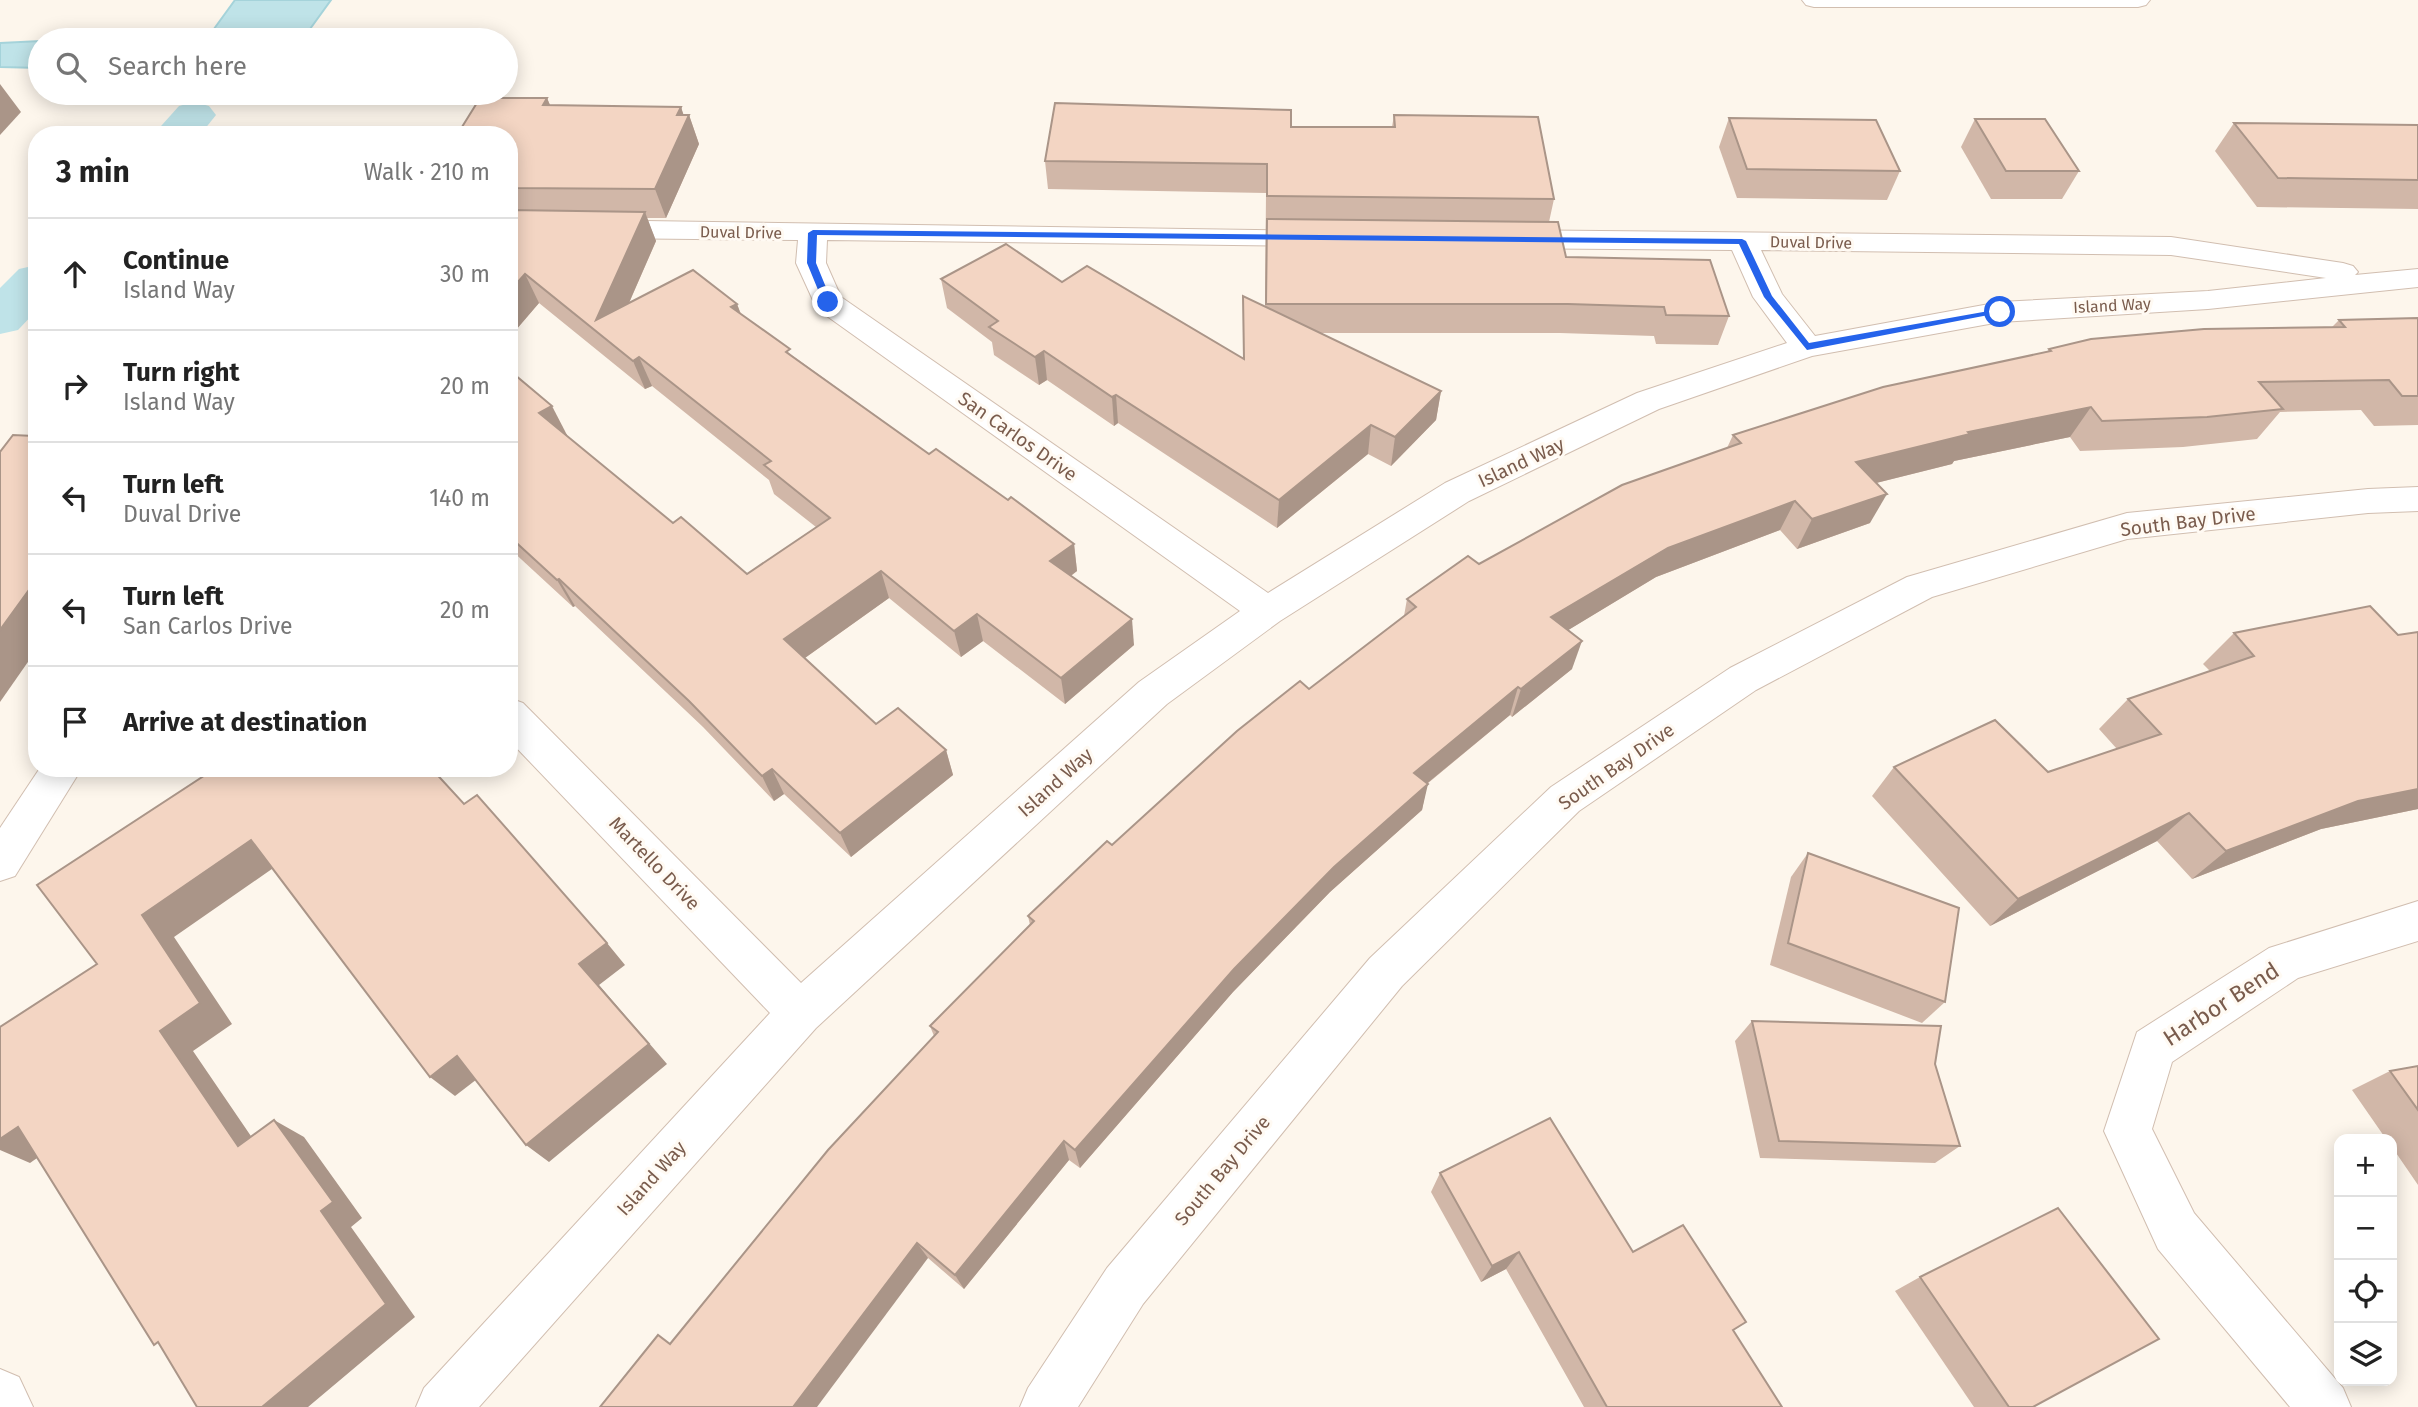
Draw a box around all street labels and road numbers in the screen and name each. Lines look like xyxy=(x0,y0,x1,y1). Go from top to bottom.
street label: Duval Drive xyxy=(700,222,782,243)
street label: Duval Drive xyxy=(1770,232,1852,253)
street label: Island Way xyxy=(2073,294,2151,317)
street label: San Carlos Drive xyxy=(954,387,1082,486)
street label: Island Way xyxy=(1475,432,1569,492)
street label: South Bay Drive xyxy=(2119,502,2257,541)
street label: South Bay Drive xyxy=(1554,718,1679,815)
street label: Island Way xyxy=(1013,742,1098,822)
street label: Martello Drive xyxy=(604,812,705,915)
street label: Harbor Bend xyxy=(2158,956,2284,1052)
street label: South Bay Drive xyxy=(1170,1111,1275,1230)
street label: Island Way xyxy=(612,1136,691,1220)

